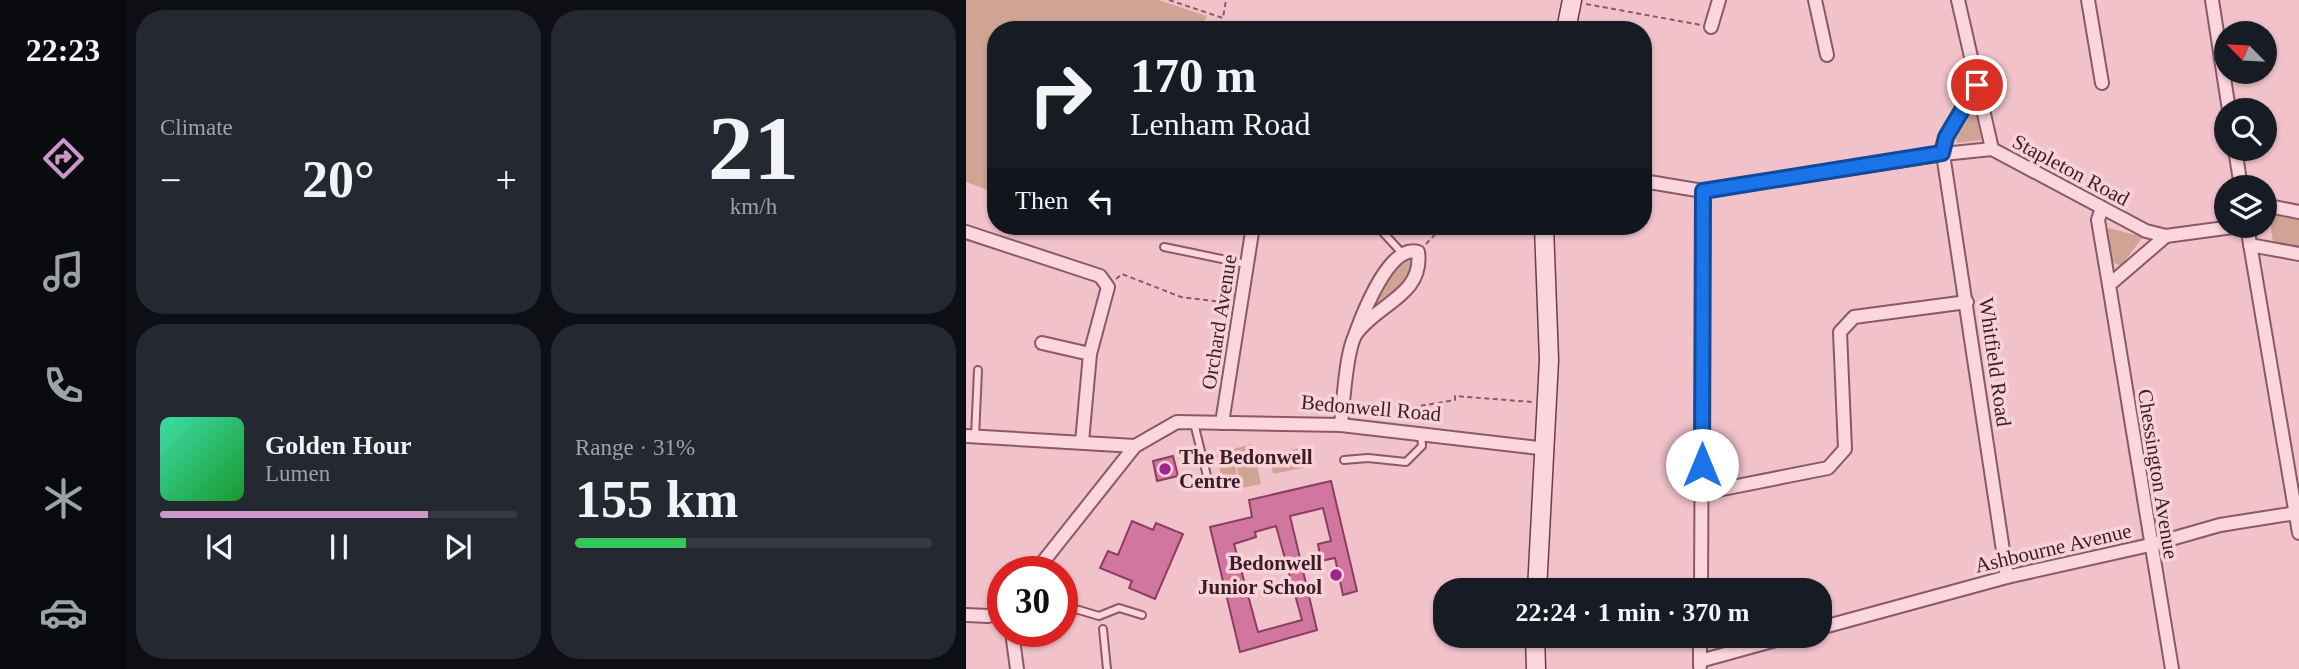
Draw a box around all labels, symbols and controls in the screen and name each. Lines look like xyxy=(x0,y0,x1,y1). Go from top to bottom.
north arrow xyxy=(2214,21,2277,84)
map controls xyxy=(2214,21,2277,238)
text: 22:23 xyxy=(26,32,100,68)
text: 170 m xyxy=(1130,48,1257,103)
icon: right xyxy=(1015,49,1106,140)
pin xyxy=(1947,55,2007,115)
icon: arrive xyxy=(1958,66,1996,104)
text: 21 xyxy=(708,98,799,199)
button: search xyxy=(2214,98,2277,161)
text: Lenham Road xyxy=(1130,106,1310,142)
text: Climate xyxy=(160,115,233,140)
street label: Stapleton Road xyxy=(2008,129,2134,211)
icon: directions xyxy=(39,134,88,183)
text: 20° xyxy=(302,151,375,208)
text: − xyxy=(160,159,181,201)
text: + xyxy=(496,159,517,201)
button: layers xyxy=(2214,175,2277,238)
icon: left xyxy=(1082,182,1120,220)
text: Then xyxy=(1015,186,1068,215)
text: km/h xyxy=(730,194,777,219)
icon: music xyxy=(39,247,88,296)
street label: Orchard Avenue xyxy=(1196,253,1242,391)
street label: Whitfield Road xyxy=(1974,296,2016,429)
icon: phone xyxy=(39,361,88,410)
street label: Chessington Avenue xyxy=(2133,387,2183,561)
street label: Bedonwell Road xyxy=(1300,390,1443,426)
position arrow xyxy=(1665,428,1739,502)
text: Golden Hour xyxy=(265,431,412,460)
text: Range · 31% xyxy=(575,435,695,460)
place label: The Bedonwell Centre xyxy=(1179,445,1313,493)
text: Lumen xyxy=(265,461,330,486)
marker: The Bedonwell Centre xyxy=(1157,461,1173,477)
text: 155 km xyxy=(575,471,738,528)
icon: climate xyxy=(39,474,88,523)
street label: Ashbourne Avenue xyxy=(1972,518,2134,578)
icon: previous xyxy=(201,528,239,566)
icon: pause xyxy=(320,528,358,566)
icon: next xyxy=(439,528,477,566)
place label: Bedonwell Junior School xyxy=(1198,551,1322,599)
speed limit sign: 30 xyxy=(987,556,1078,647)
marker: Bedonwell Junior School xyxy=(1328,567,1344,583)
icon: car xyxy=(39,588,88,637)
text: 22:24 · 1 min · 370 m xyxy=(1516,598,1750,627)

